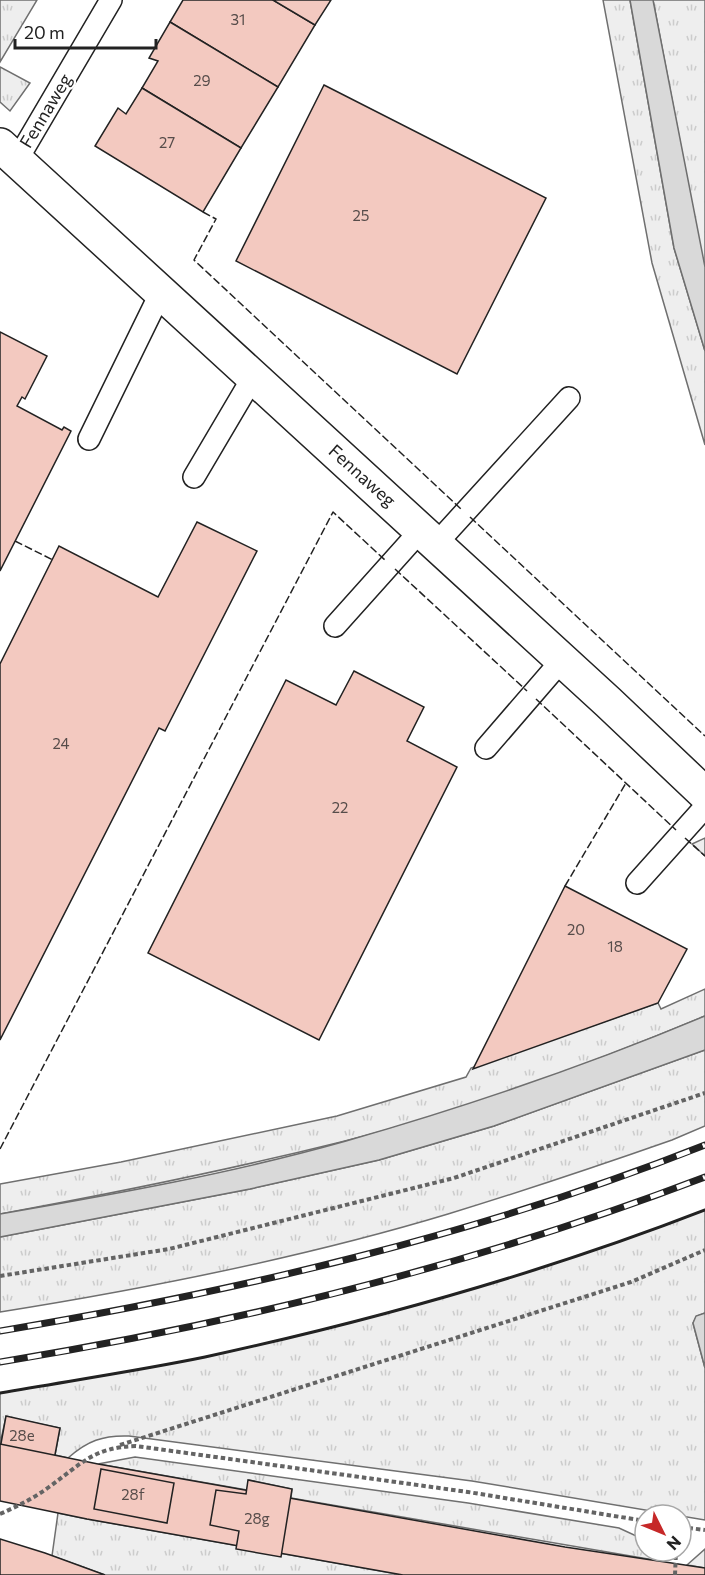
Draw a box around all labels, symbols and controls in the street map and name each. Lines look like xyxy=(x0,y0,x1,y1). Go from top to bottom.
house number: 31 xyxy=(231,10,245,28)
scale bar xyxy=(15,12,156,50)
text: 20 m xyxy=(24,21,65,43)
street label: Fennaweg xyxy=(14,69,76,152)
house number: 29 xyxy=(193,71,211,89)
house number: 27 xyxy=(159,133,175,151)
house number: 25 xyxy=(353,206,369,224)
street label: Fennaweg xyxy=(325,439,401,511)
house number: 24 xyxy=(52,734,70,752)
house number: 22 xyxy=(332,798,348,816)
house number: 20 xyxy=(567,920,585,938)
house number: 18 xyxy=(607,937,623,955)
house number: 28e xyxy=(9,1426,35,1444)
house number: 28f xyxy=(121,1485,145,1503)
north arrow xyxy=(633,1503,693,1563)
house number: 28g xyxy=(244,1509,270,1527)
text: N xyxy=(663,1533,685,1554)

